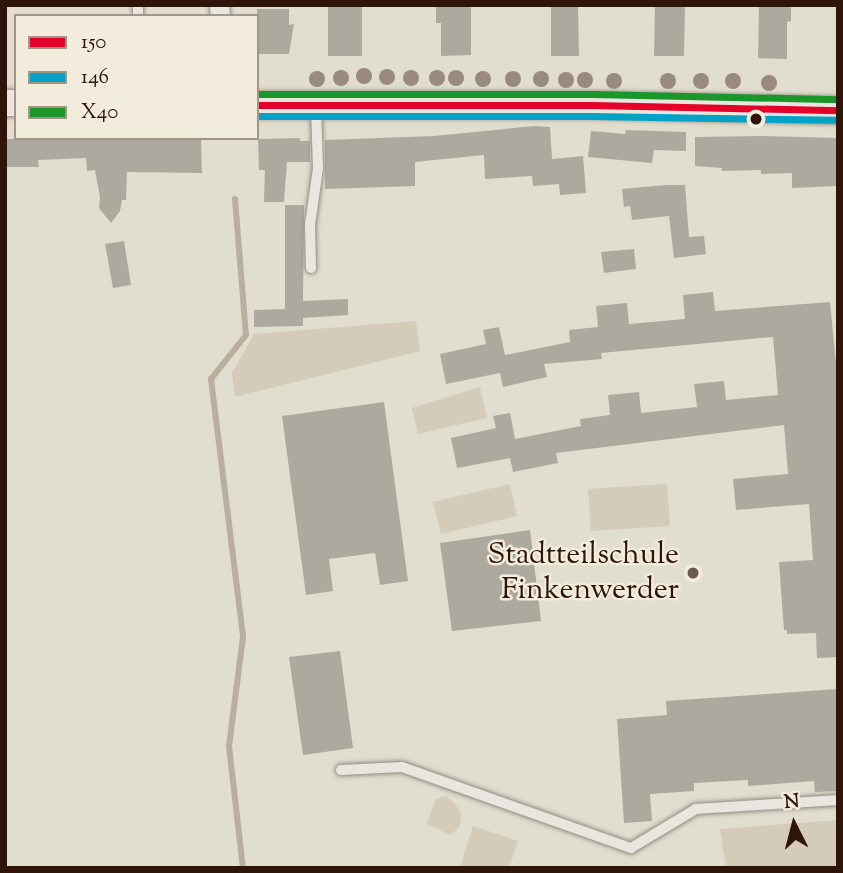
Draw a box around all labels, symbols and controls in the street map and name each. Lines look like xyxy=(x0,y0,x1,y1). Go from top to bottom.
legend xyxy=(14,14,259,140)
text: 150 xyxy=(81,28,106,58)
text: 146 xyxy=(81,63,109,93)
text: X40 xyxy=(81,98,118,128)
unlabelled marker xyxy=(749,112,763,126)
place label: Stadtteilschule Finkenwerder xyxy=(488,538,679,608)
marker: Stadtteilschule Finkenwerder xyxy=(685,565,701,581)
text: N xyxy=(783,788,801,817)
north arrow xyxy=(759,789,829,859)

